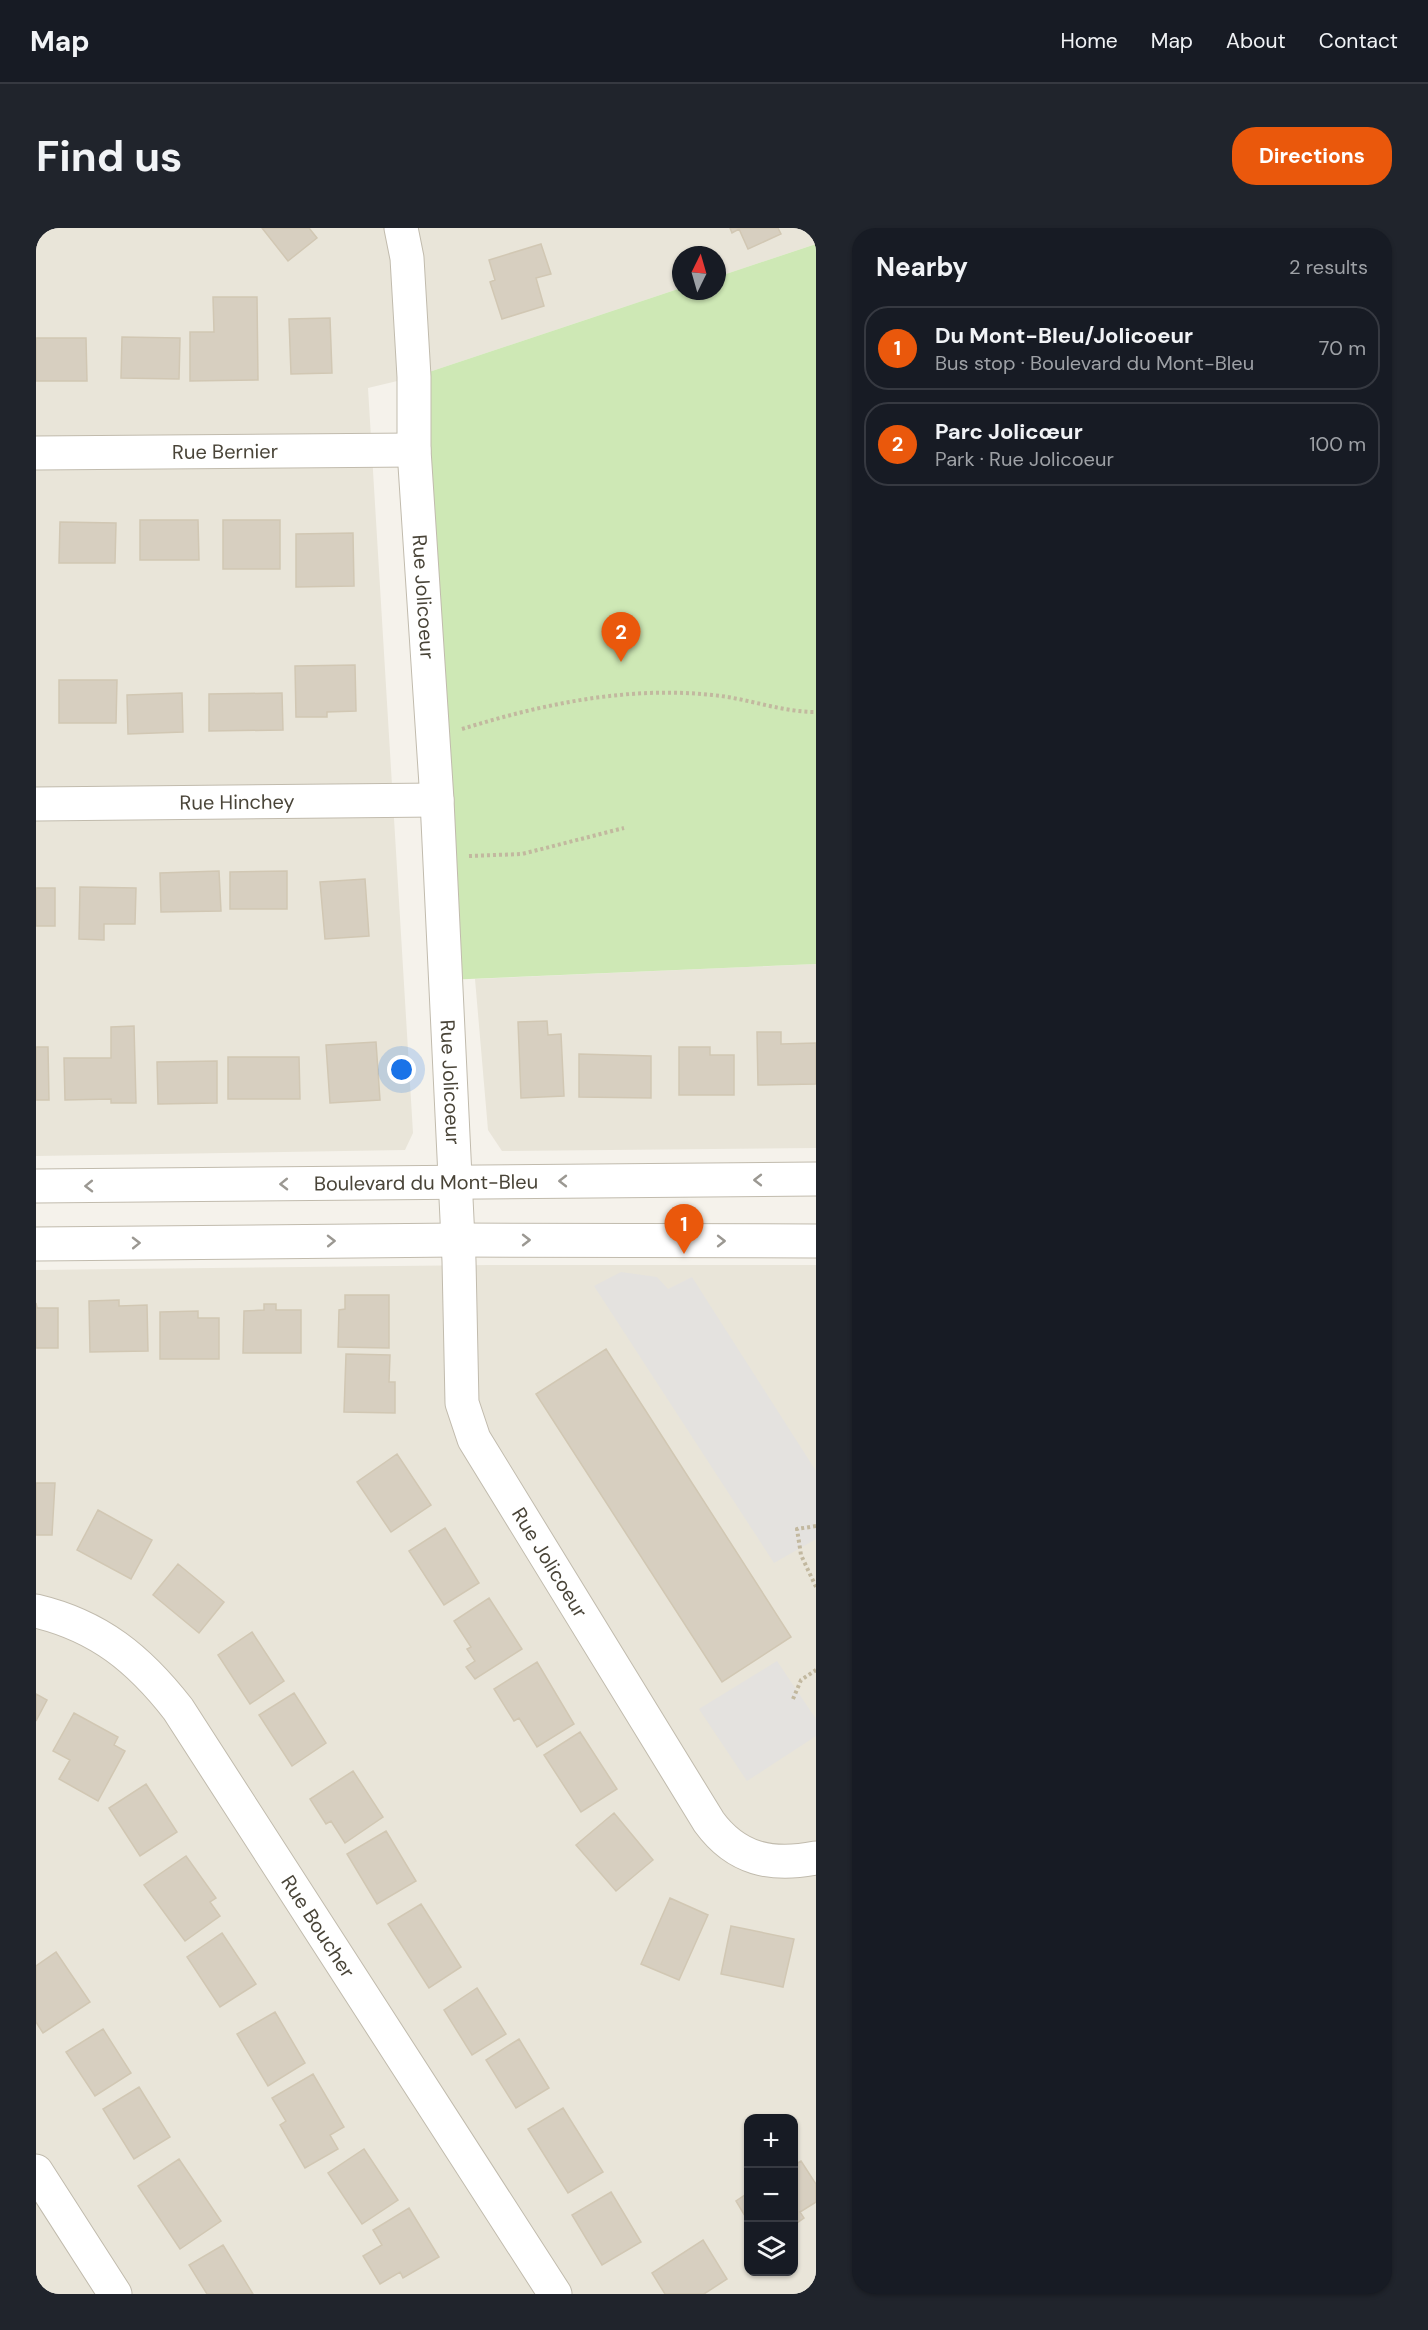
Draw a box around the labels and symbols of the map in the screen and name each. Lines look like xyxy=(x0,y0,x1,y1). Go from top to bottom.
north arrow xyxy=(672,246,726,300)
street label: Rue Bernier xyxy=(172,438,278,465)
street label: Rue Jolicoeur xyxy=(407,534,441,660)
pin: 2 xyxy=(602,612,640,662)
street label: Rue Hinchey xyxy=(179,788,295,816)
street label: Rue Jolicoeur xyxy=(435,1019,466,1145)
your location xyxy=(387,1055,416,1084)
street label: Boulevard du Mont-Bleu xyxy=(314,1168,538,1197)
one-way arrow xyxy=(753,1173,762,1186)
one-way arrow xyxy=(558,1175,567,1187)
one-way arrow xyxy=(279,1178,288,1190)
one-way arrow xyxy=(84,1180,93,1192)
pin: 1 xyxy=(664,1204,704,1254)
one-way arrow xyxy=(522,1234,531,1246)
one-way arrow xyxy=(327,1235,336,1247)
one-way arrow xyxy=(717,1235,726,1247)
one-way arrow xyxy=(132,1236,141,1249)
street label: Rue Jolicoeur xyxy=(506,1503,594,1623)
street label: Rue Boucher xyxy=(275,1870,361,1983)

